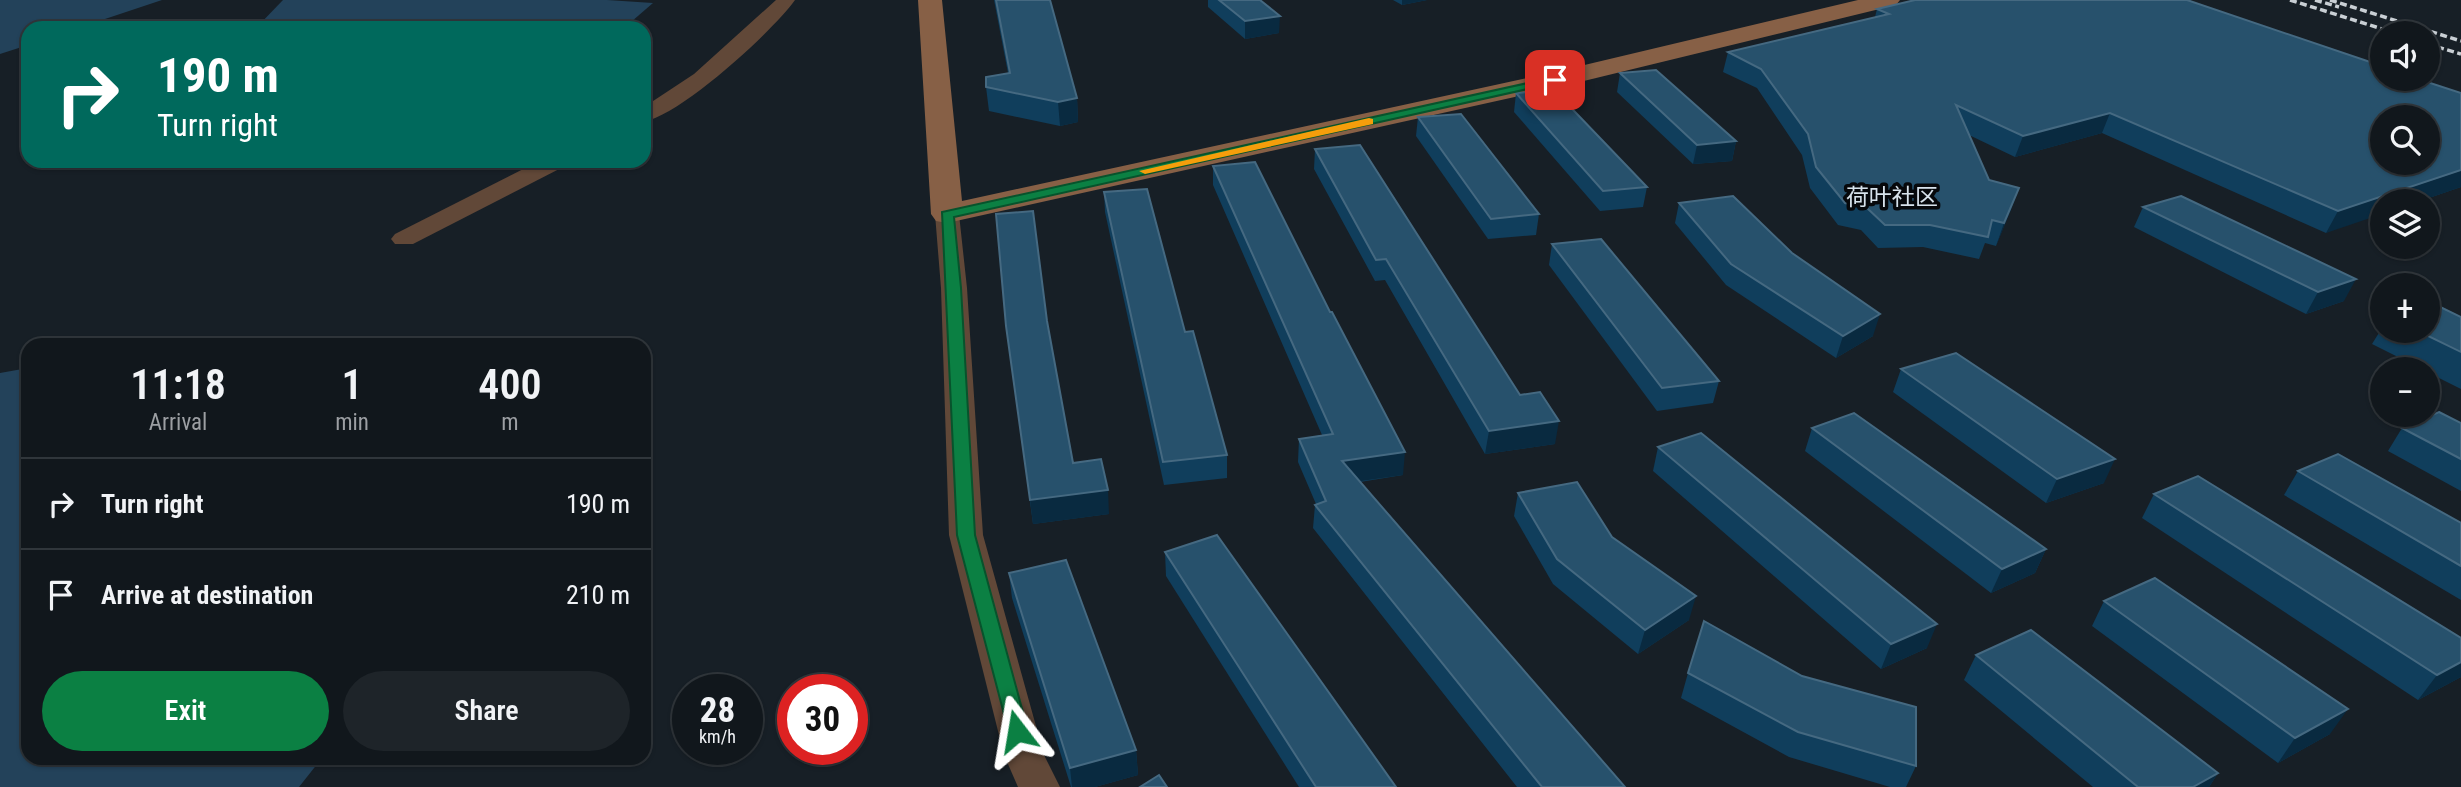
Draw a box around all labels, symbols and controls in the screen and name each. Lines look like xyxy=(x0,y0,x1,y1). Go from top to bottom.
map controls xyxy=(2370,21,2440,427)
button: sound xyxy=(2370,21,2440,91)
text: 190 m xyxy=(157,47,279,104)
icon: right xyxy=(42,49,133,140)
pin xyxy=(1525,50,1585,110)
icon: arrive xyxy=(1536,61,1574,99)
button: search xyxy=(2370,105,2440,175)
text: Turn right xyxy=(157,106,278,144)
district label: 荷叶社区 xyxy=(1846,184,1938,211)
button: layers xyxy=(2370,189,2440,259)
button: + xyxy=(2370,273,2440,343)
button: − xyxy=(2370,357,2440,427)
text: 11:18 xyxy=(130,360,226,409)
text: 1 xyxy=(342,360,363,409)
text: 400 xyxy=(478,360,542,409)
text: Arrival xyxy=(149,409,207,436)
text: min xyxy=(335,409,369,436)
text: m xyxy=(501,409,519,436)
icon: right xyxy=(42,485,80,523)
text: Turn right xyxy=(101,489,203,519)
text: 190 m xyxy=(566,489,630,519)
icon: arrive xyxy=(42,576,80,614)
text: Arrive at destination xyxy=(101,580,313,610)
text: 210 m xyxy=(566,580,630,610)
button: Exit xyxy=(42,671,329,751)
button: Share xyxy=(343,671,630,751)
speed limit sign: 30 xyxy=(777,674,868,765)
text: 28 xyxy=(700,690,735,731)
position arrow xyxy=(980,694,1054,768)
text: km/h xyxy=(699,726,736,747)

